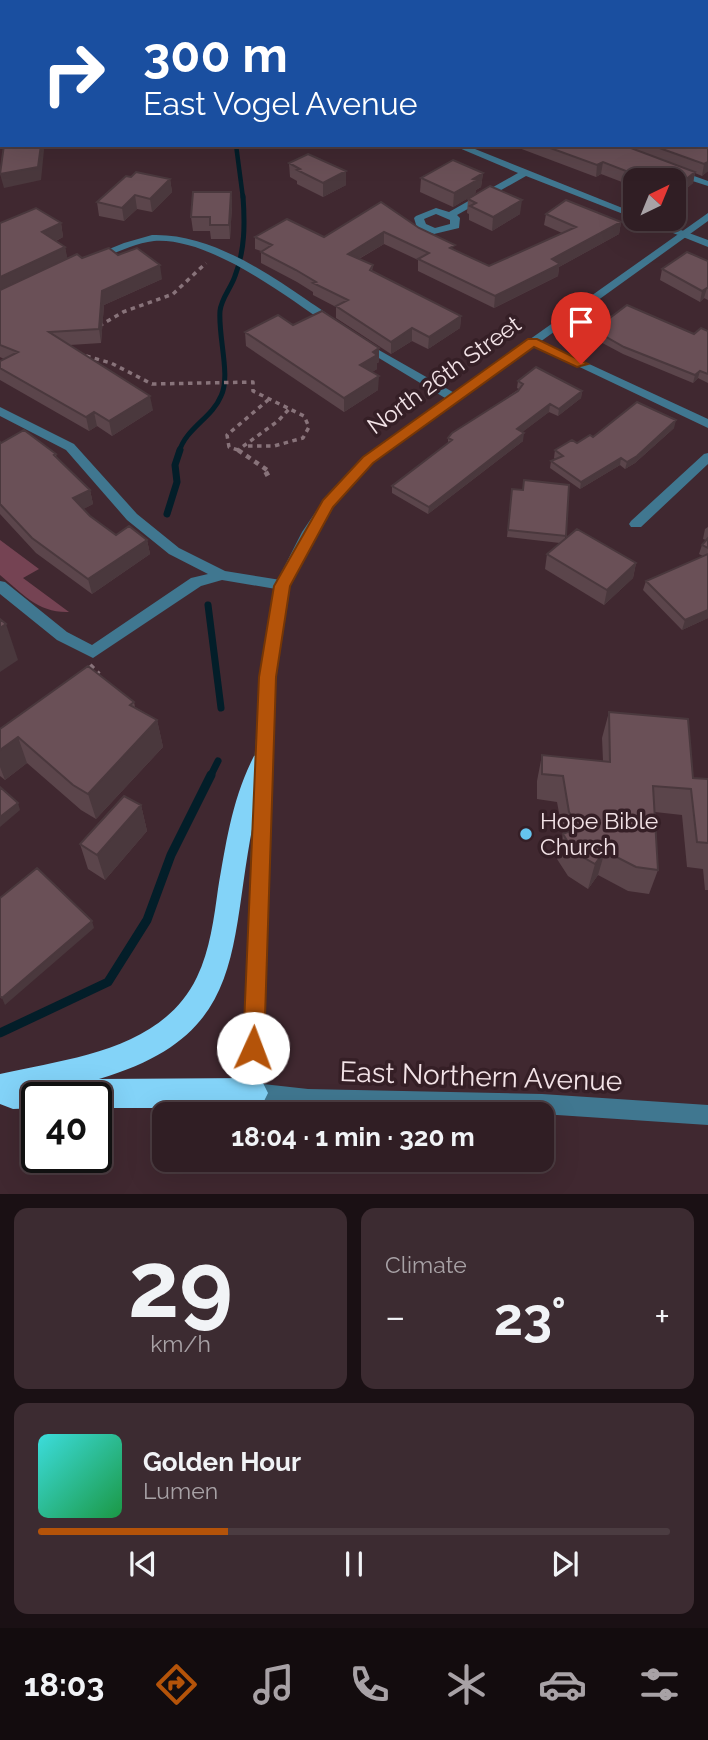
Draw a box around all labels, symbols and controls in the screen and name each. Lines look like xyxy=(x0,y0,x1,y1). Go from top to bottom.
text: 300 m xyxy=(143,26,288,83)
icon: right xyxy=(28,28,119,119)
text: East Vogel Avenue xyxy=(143,85,417,122)
north arrow xyxy=(623,168,686,231)
map controls xyxy=(623,168,686,231)
pin xyxy=(551,292,611,364)
icon: arrive xyxy=(562,303,600,341)
street label: North 26th Street xyxy=(362,310,526,439)
place label: Hope Bible Church xyxy=(540,807,658,860)
marker: Hope Bible Church xyxy=(518,826,534,842)
position arrow xyxy=(216,1011,290,1085)
street label: East Northern Avenue xyxy=(339,1055,623,1098)
speed limit sign: 40 xyxy=(21,1082,112,1173)
text: 18:04 · 1 min · 320 m xyxy=(231,1122,475,1152)
text: 29 xyxy=(128,1231,233,1338)
text: Climate xyxy=(385,1251,467,1278)
text: 23° xyxy=(494,1286,566,1347)
text: − xyxy=(385,1294,405,1339)
text: + xyxy=(654,1294,670,1339)
text: km/h xyxy=(150,1330,211,1357)
text: Golden Hour xyxy=(143,1447,301,1477)
text: Lumen xyxy=(143,1477,218,1504)
icon: previous xyxy=(124,1545,162,1583)
icon: pause xyxy=(335,1545,373,1583)
icon: next xyxy=(546,1545,584,1583)
icon: directions xyxy=(152,1660,201,1709)
icon: music xyxy=(249,1660,298,1709)
icon: phone xyxy=(345,1660,394,1709)
icon: climate xyxy=(442,1660,491,1709)
icon: car xyxy=(538,1660,587,1709)
icon: filters xyxy=(635,1660,684,1709)
text: 18:03 xyxy=(24,1666,104,1703)

